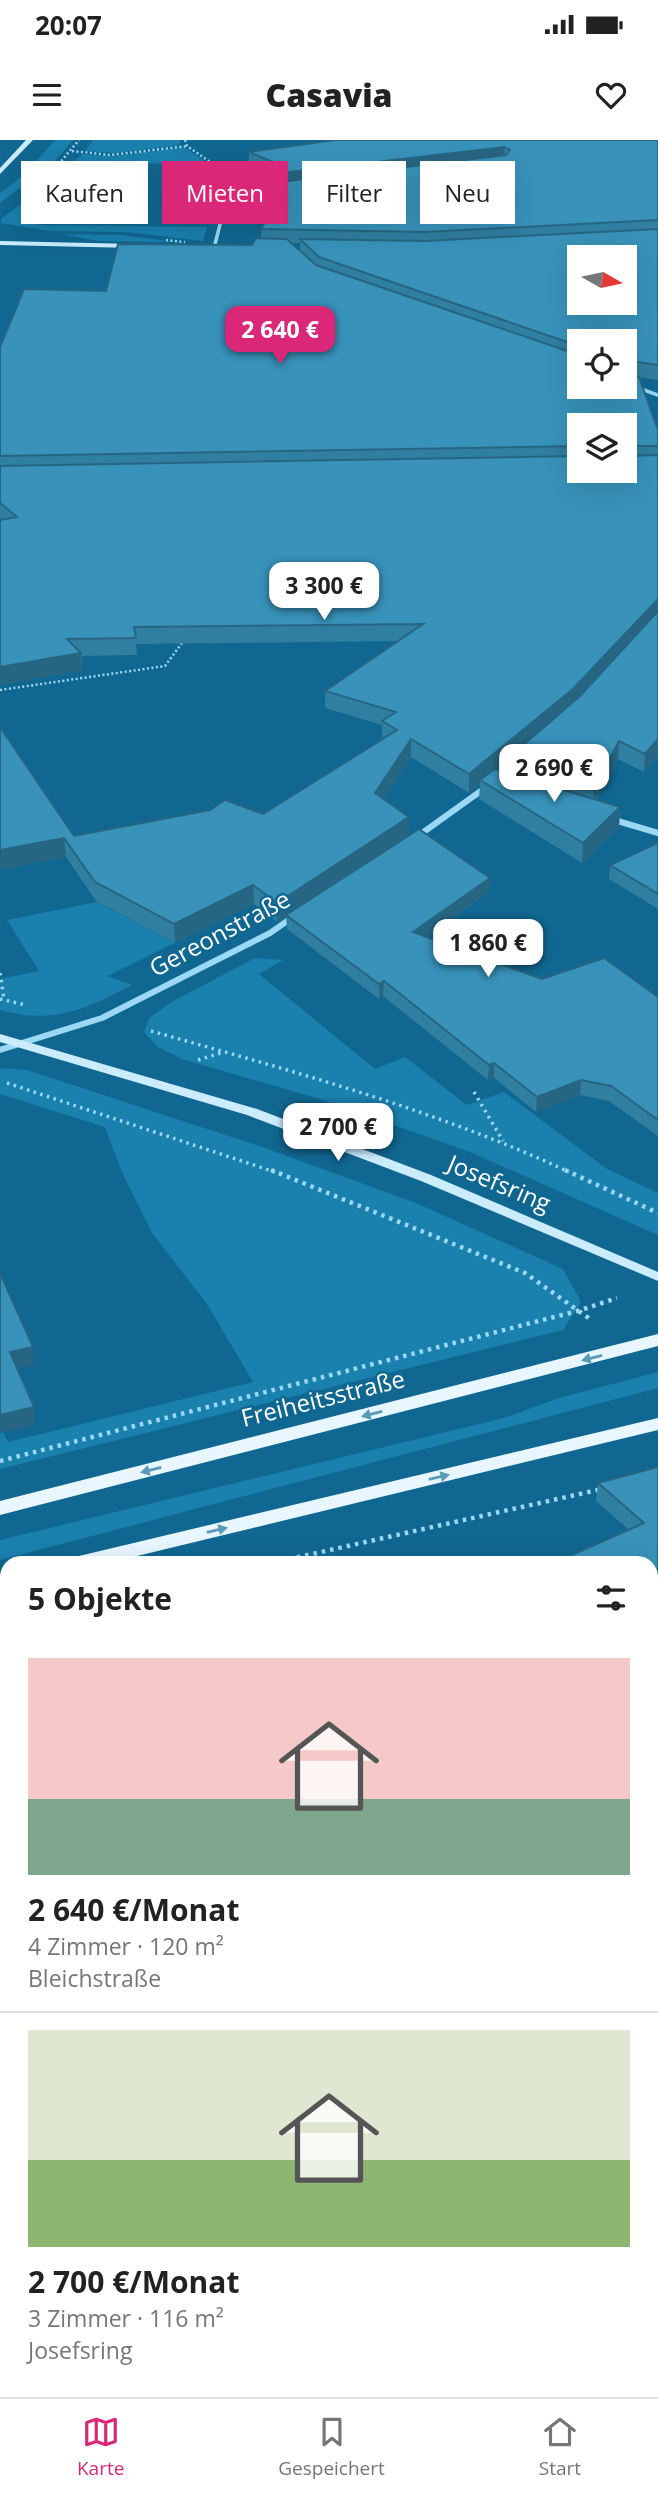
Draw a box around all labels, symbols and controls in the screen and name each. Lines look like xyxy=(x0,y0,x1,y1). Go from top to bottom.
text: 20:07 xyxy=(35,7,102,43)
text: Casavia xyxy=(265,73,393,116)
icon: menu xyxy=(28,76,66,114)
icon: heart xyxy=(592,76,630,114)
chip: Kaufen xyxy=(21,161,148,224)
chip: Mieten xyxy=(162,161,288,224)
chip: Filter xyxy=(302,161,406,224)
chip: Neu xyxy=(420,161,515,224)
north arrow xyxy=(567,245,637,315)
map controls xyxy=(567,245,637,483)
pin: 2 640 € xyxy=(215,306,345,366)
text: 2 640 € xyxy=(241,313,319,345)
button: locate xyxy=(567,329,637,399)
button: layers xyxy=(567,413,637,483)
pin: 3 300 € xyxy=(259,562,389,622)
text: 3 300 € xyxy=(285,569,363,601)
pin: 2 690 € xyxy=(489,744,619,804)
text: 2 690 € xyxy=(515,751,593,783)
street label: Gereonstraße xyxy=(143,882,295,984)
pin: 1 860 € xyxy=(423,920,553,979)
text: 1 860 € xyxy=(449,926,527,958)
pin: 2 700 € xyxy=(273,1104,403,1163)
text: 2 700 € xyxy=(299,1110,377,1142)
street label: Josefsring xyxy=(441,1145,556,1219)
one-way arrow xyxy=(581,1353,603,1364)
street label: Freiheitsstraße xyxy=(237,1361,408,1434)
one-way arrow xyxy=(360,1409,382,1420)
one-way arrow xyxy=(140,1465,162,1476)
one-way arrow xyxy=(428,1471,450,1482)
one-way arrow xyxy=(206,1524,228,1535)
text: 5 Objekte xyxy=(28,1578,172,1619)
icon: filters xyxy=(592,1579,630,1617)
icon: home xyxy=(266,1703,392,1829)
text: 2 640 €/Monat xyxy=(28,1889,239,1930)
text: 4 Zimmer · 120 m² xyxy=(28,1930,224,1962)
text: Bleichstraße xyxy=(28,1962,161,1994)
icon: home xyxy=(266,2075,392,2201)
text: 2 700 €/Monat xyxy=(28,2261,239,2302)
text: 3 Zimmer · 116 m² xyxy=(28,2302,224,2334)
text: Josefsring xyxy=(28,2334,132,2366)
tab: Karte xyxy=(77,2413,124,2481)
tab: Gespeichert xyxy=(278,2413,385,2481)
tab: Start xyxy=(539,2413,581,2481)

